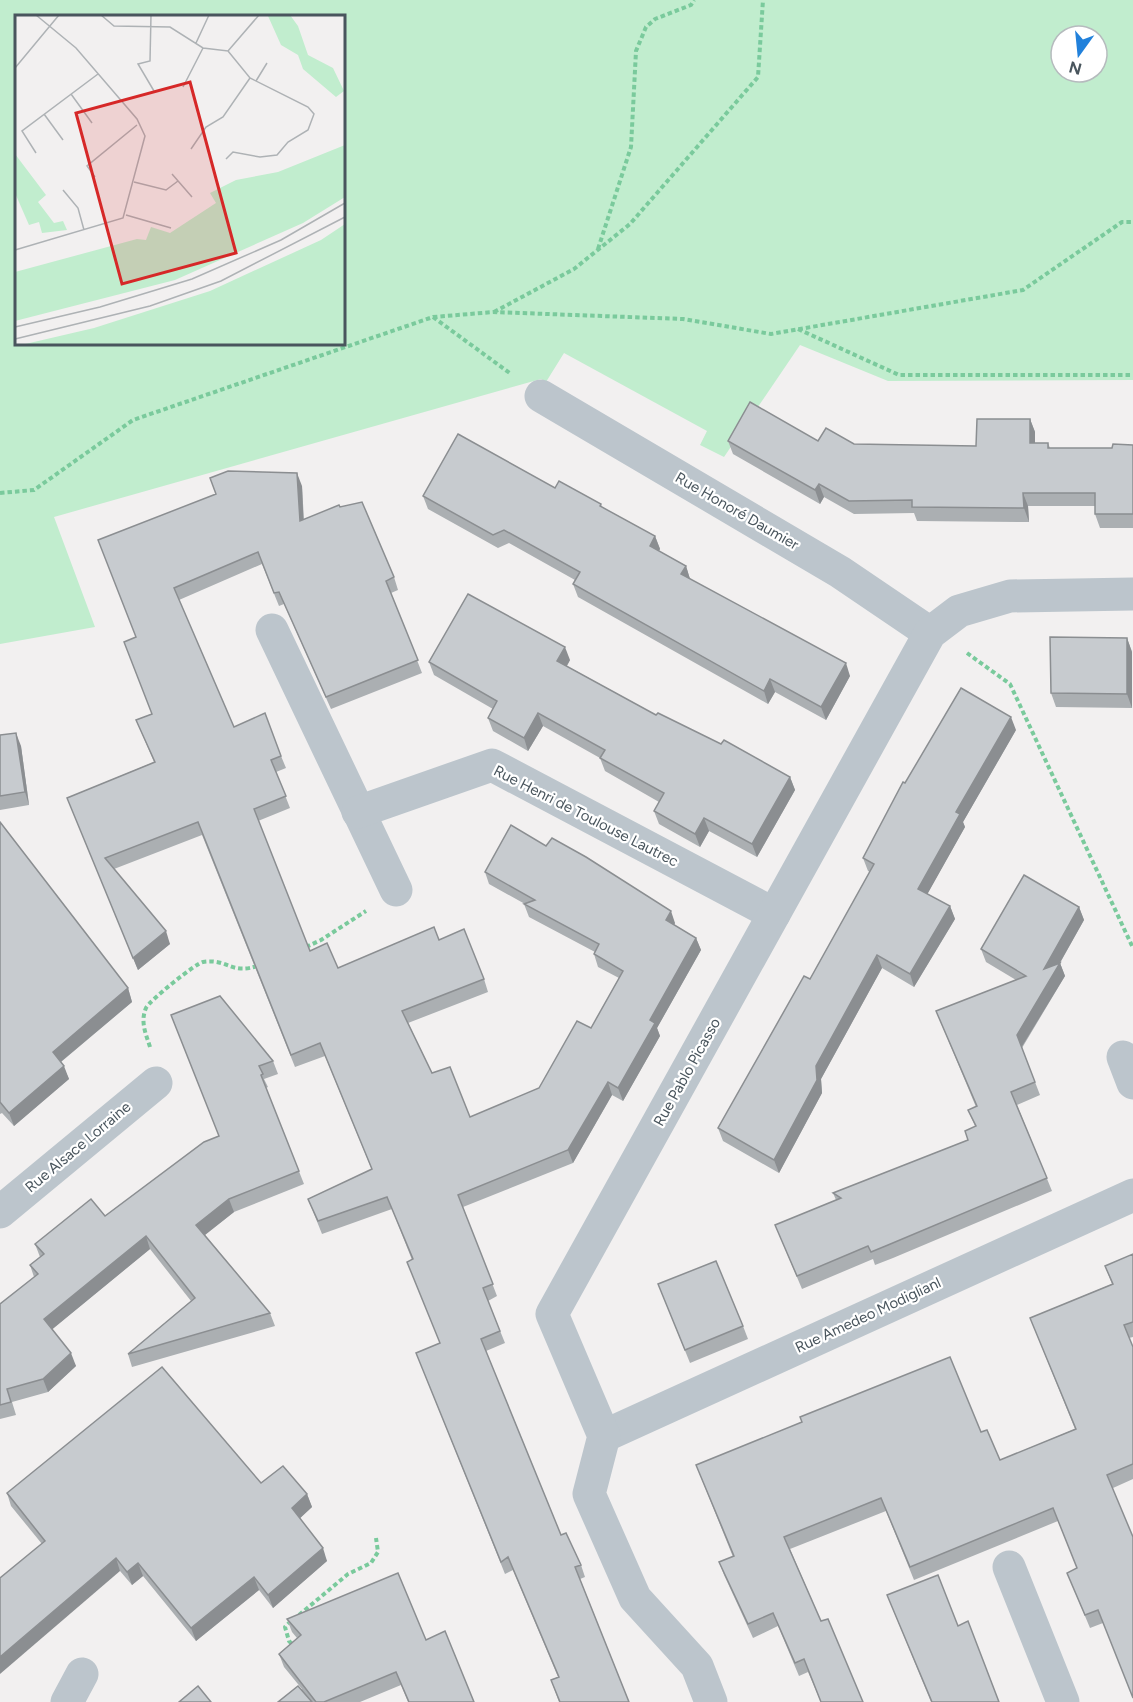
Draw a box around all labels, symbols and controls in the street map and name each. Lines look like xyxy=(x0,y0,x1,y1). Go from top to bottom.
inset map xyxy=(15,15,345,345)
north arrow xyxy=(1049,24,1109,84)
text: N xyxy=(1067,57,1084,79)
street label: Rue Honoré Daumier xyxy=(672,468,802,554)
street label: Rue Henri de Toulouse Lautrec xyxy=(491,761,681,871)
street label: Rue Pablo Picasso xyxy=(650,1014,724,1129)
street label: Rue Alsace Lorraine xyxy=(22,1098,134,1196)
street label: Rue Amedeo Modiglianl xyxy=(792,1273,944,1357)

